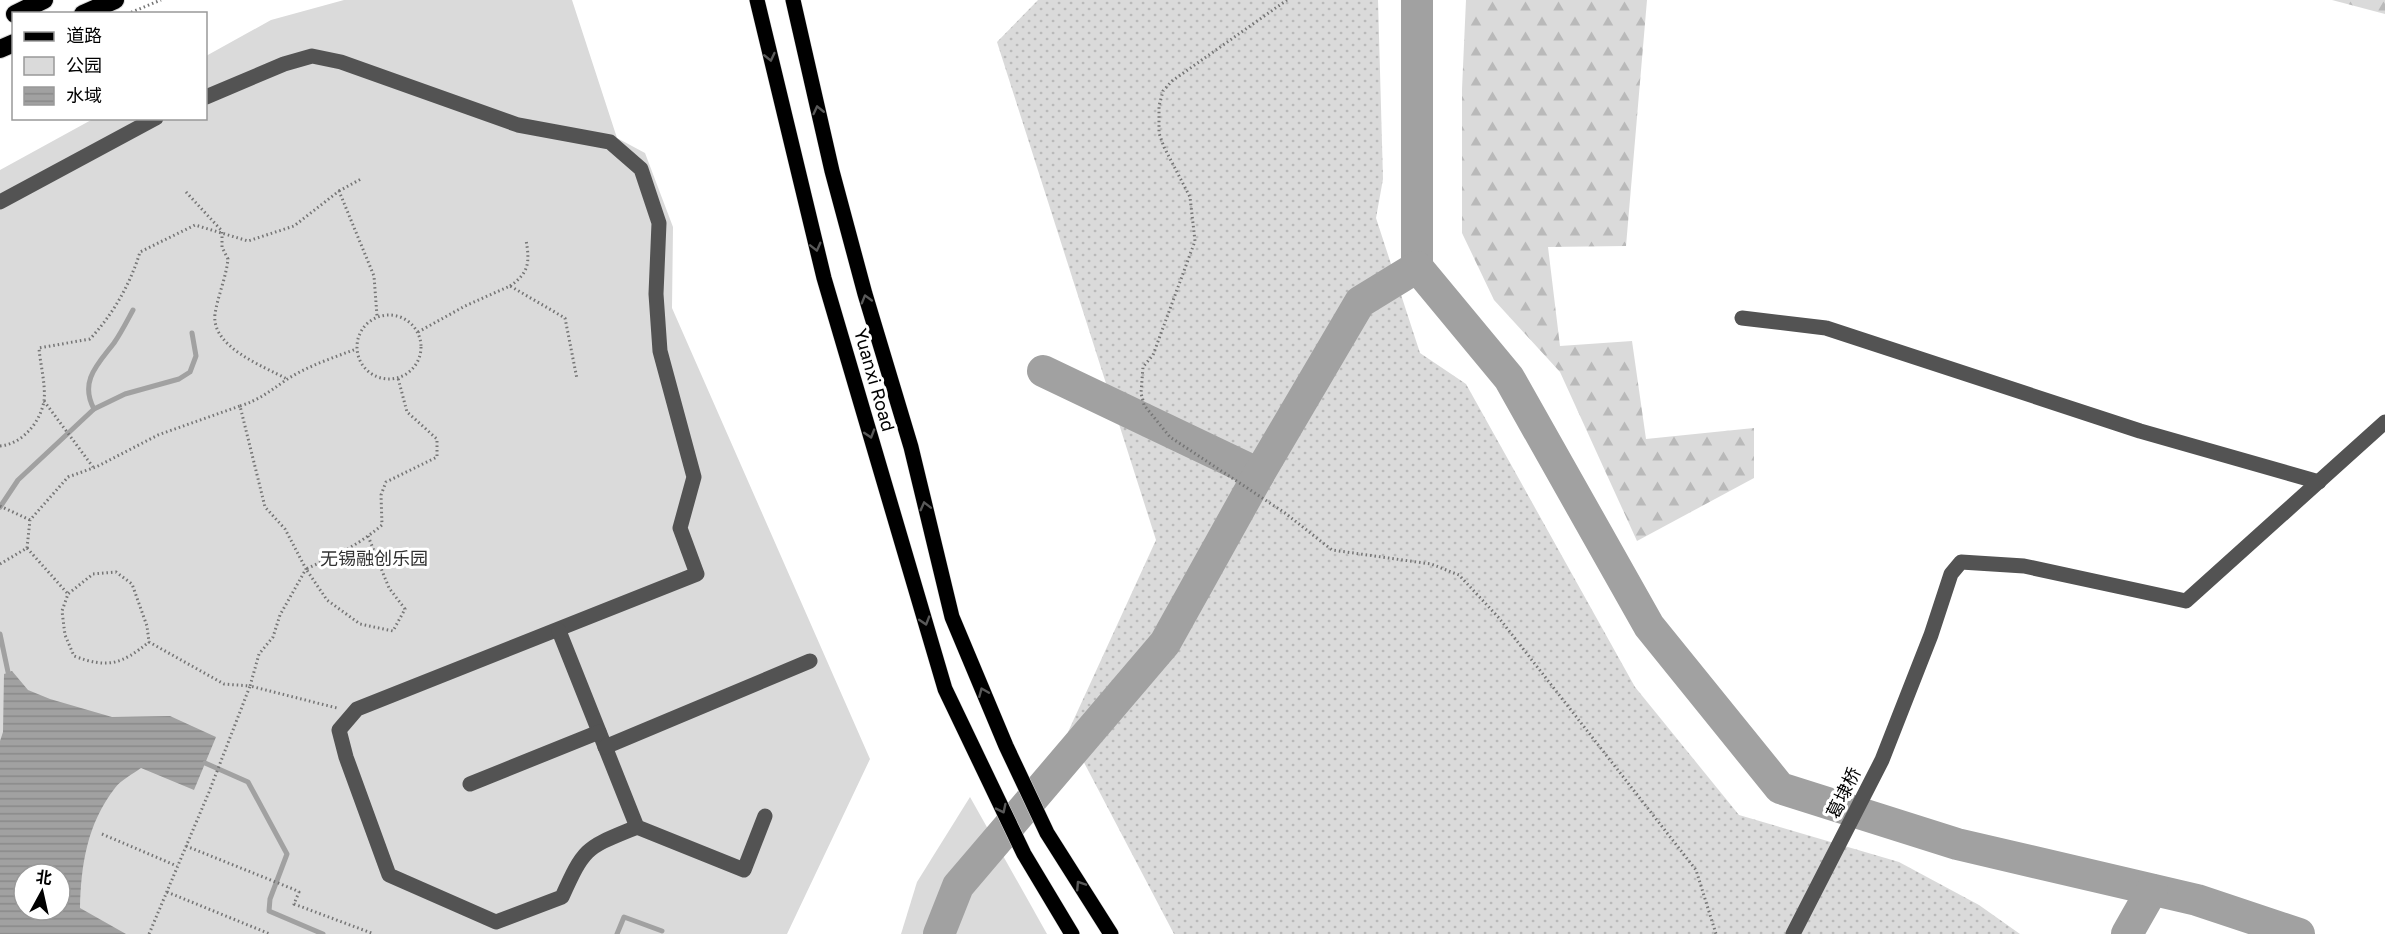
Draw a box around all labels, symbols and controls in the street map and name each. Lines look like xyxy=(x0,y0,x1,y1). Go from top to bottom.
legend xyxy=(12,12,207,120)
text: 道路 xyxy=(66,24,102,46)
one-way arrow xyxy=(762,52,775,62)
text: 公园 xyxy=(66,54,102,76)
text: 水域 xyxy=(66,84,102,106)
one-way arrow xyxy=(812,105,825,115)
one-way arrow xyxy=(808,241,821,251)
one-way arrow xyxy=(861,294,874,304)
street label: Yuanxi Road xyxy=(850,326,900,434)
one-way arrow xyxy=(863,428,875,439)
one-way arrow xyxy=(920,502,933,512)
park label: 无锡融创乐园 xyxy=(320,547,428,569)
one-way arrow xyxy=(918,615,930,626)
one-way arrow xyxy=(978,687,990,698)
street label: 葛埭桥 xyxy=(1821,763,1865,822)
one-way arrow xyxy=(994,802,1006,813)
north arrow xyxy=(12,862,72,922)
text: 北 xyxy=(35,866,53,888)
one-way arrow xyxy=(1075,881,1087,891)

